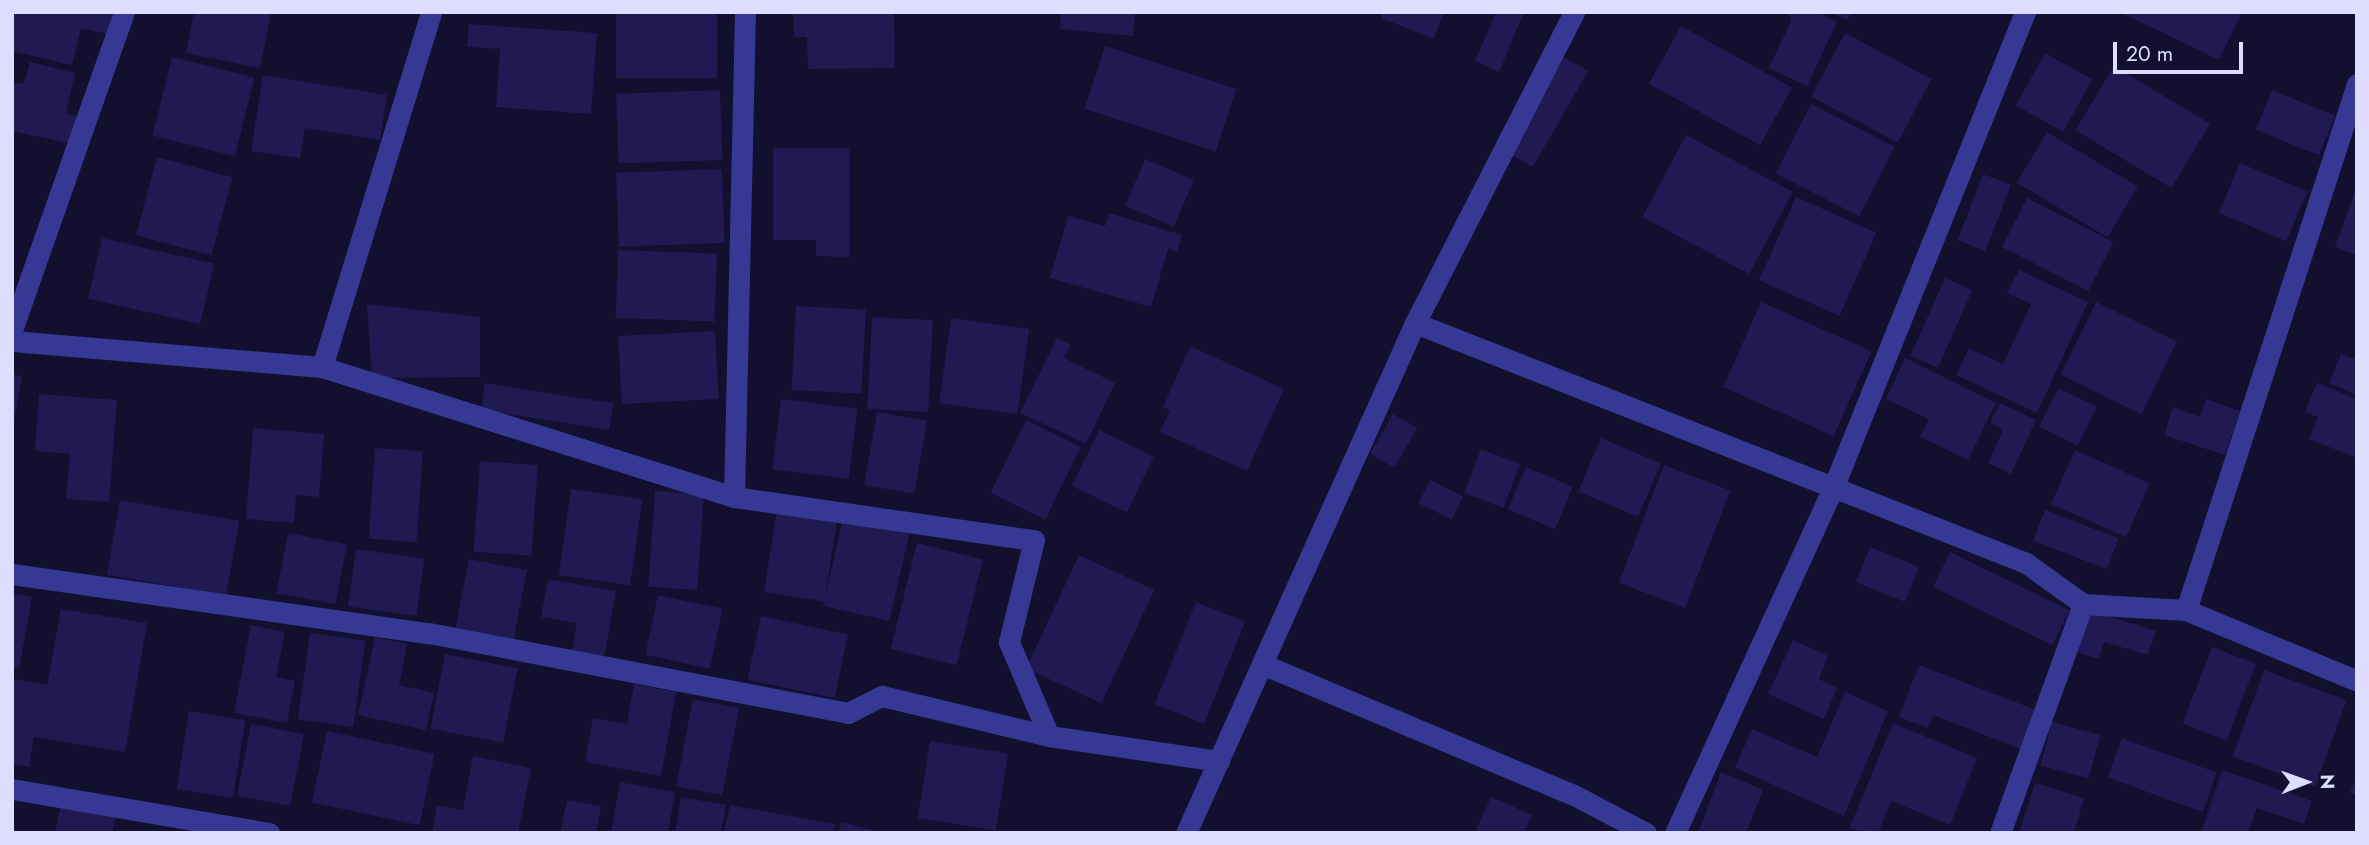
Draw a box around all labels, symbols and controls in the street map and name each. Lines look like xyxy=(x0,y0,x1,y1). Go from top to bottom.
scale bar xyxy=(2117,28,2246,72)
text: 20 m xyxy=(2126,39,2173,69)
north arrow xyxy=(2271,747,2341,817)
text: N xyxy=(2314,774,2341,789)

